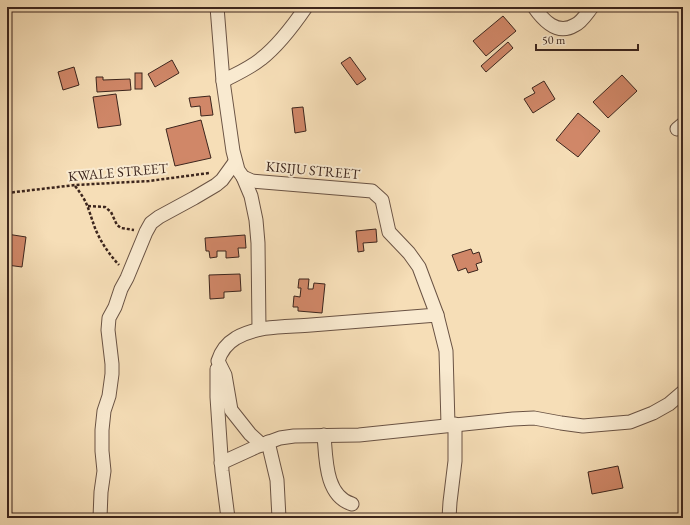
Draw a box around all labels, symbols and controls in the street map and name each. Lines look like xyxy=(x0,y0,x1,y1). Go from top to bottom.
scale bar xyxy=(536,26,638,52)
text: 50 m xyxy=(542,32,566,48)
street label: KISIJU STREET xyxy=(265,157,361,183)
street label: KWALE STREET xyxy=(67,159,169,185)

